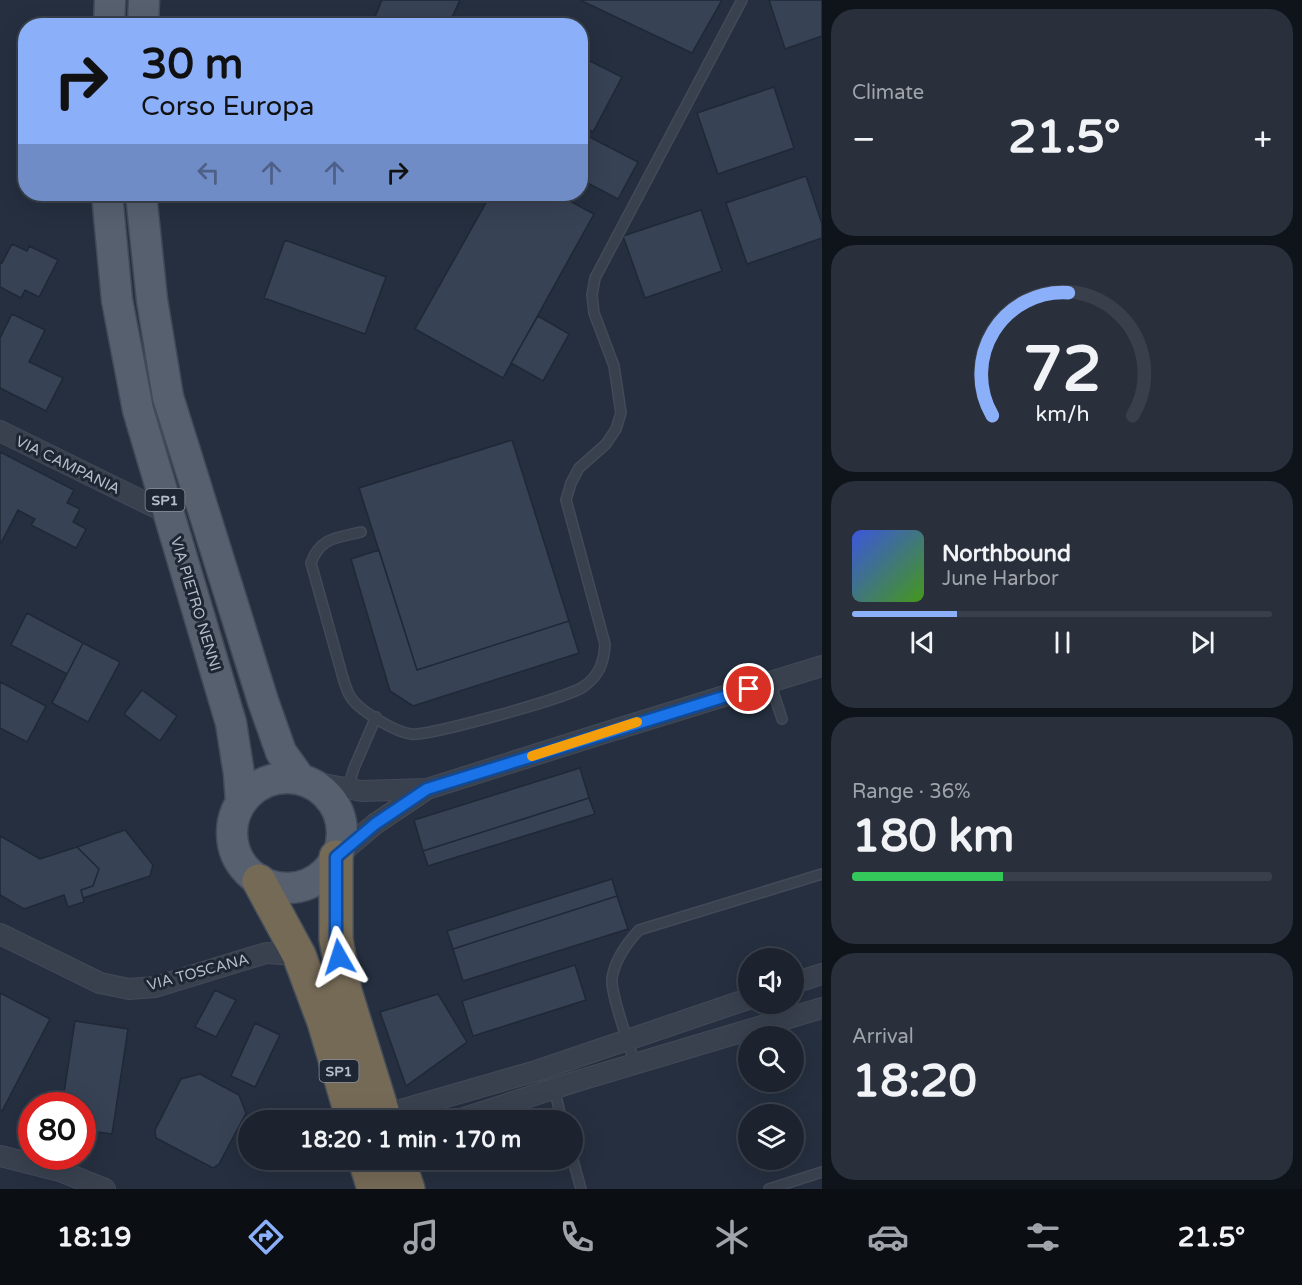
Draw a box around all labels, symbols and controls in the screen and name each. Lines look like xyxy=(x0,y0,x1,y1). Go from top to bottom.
text: 30 m xyxy=(141,39,243,90)
icon: right xyxy=(42,42,120,120)
text: Climate xyxy=(852,81,924,105)
text: Corso Europa xyxy=(141,90,314,123)
text: 21.5° xyxy=(1008,111,1121,165)
text: − xyxy=(852,120,876,159)
text: + xyxy=(1253,120,1272,159)
icon: left xyxy=(192,156,225,189)
icon: ahead xyxy=(255,156,288,189)
icon: ahead xyxy=(318,156,351,189)
icon: right xyxy=(381,156,414,189)
text: 72 xyxy=(1023,333,1101,408)
text: km/h xyxy=(1035,401,1089,427)
street label: VIA CAMPANIA xyxy=(13,432,123,498)
road number: SP1 xyxy=(146,489,184,511)
street label: VIA PIETRO NENNI xyxy=(167,535,225,673)
text: Northbound xyxy=(942,541,1071,567)
text: June Harbor xyxy=(942,567,1059,591)
icon: previous xyxy=(906,626,939,659)
icon: pause xyxy=(1046,626,1079,659)
icon: next xyxy=(1186,626,1219,659)
pin xyxy=(723,663,774,714)
icon: arrive xyxy=(732,672,765,705)
text: Range · 36% xyxy=(852,780,971,804)
text: 180 km xyxy=(852,810,1014,864)
position arrow xyxy=(307,925,371,989)
map controls xyxy=(738,948,804,1170)
button: sound xyxy=(738,948,804,1014)
street label: VIA TOSCANA xyxy=(145,950,251,994)
text: Arrival xyxy=(852,1025,914,1049)
button: search xyxy=(738,1026,804,1092)
text: 18:20 xyxy=(852,1055,977,1109)
road number: SP1 xyxy=(320,1060,358,1082)
speed limit sign: 80 xyxy=(18,1092,96,1170)
button: layers xyxy=(738,1104,804,1170)
text: 18:20 · 1 min · 170 m xyxy=(300,1127,521,1153)
icon: directions xyxy=(245,1216,287,1258)
icon: music xyxy=(400,1216,442,1258)
icon: phone xyxy=(556,1216,598,1258)
icon: climate xyxy=(711,1216,753,1258)
icon: car xyxy=(867,1216,909,1258)
icon: filters xyxy=(1022,1216,1064,1258)
text: 18:19 xyxy=(57,1221,132,1254)
text: 21.5° xyxy=(1178,1221,1245,1254)

